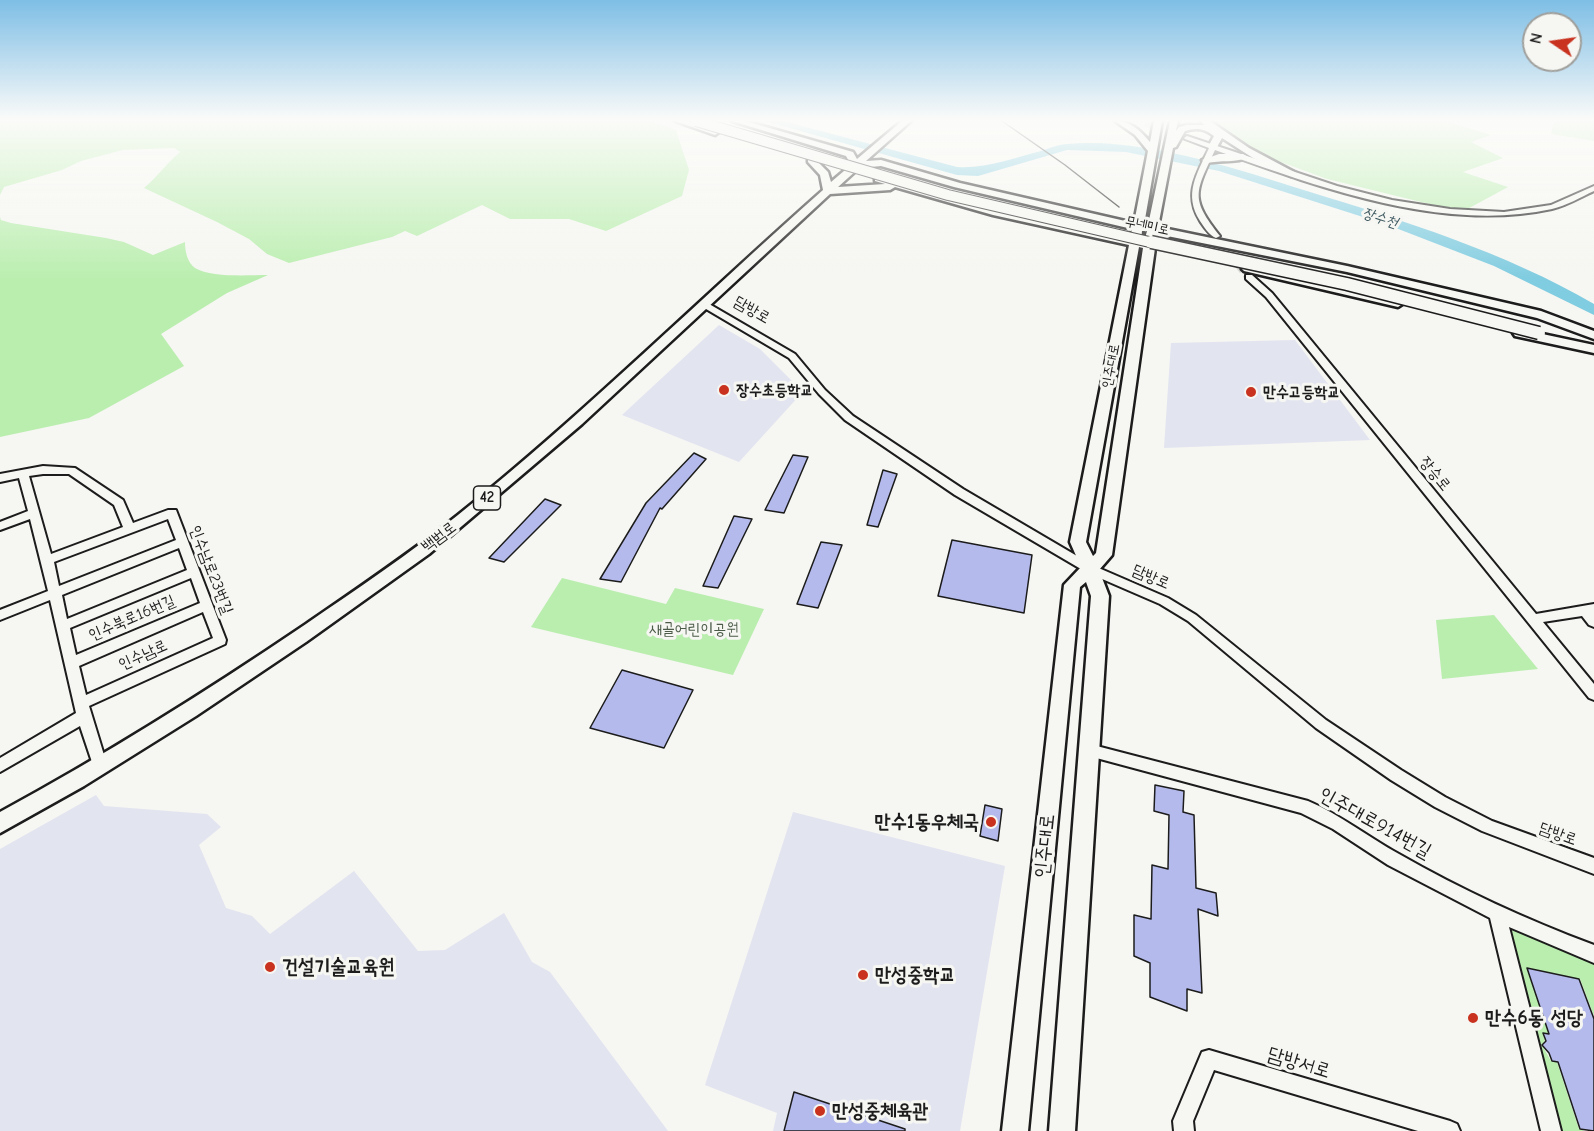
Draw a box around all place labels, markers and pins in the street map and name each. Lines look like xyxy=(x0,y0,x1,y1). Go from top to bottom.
place label: 장수초등학교 xyxy=(736,380,813,400)
place label: 만수고등학교 xyxy=(1263,382,1340,402)
marker: 장수초등학교 xyxy=(717,383,731,397)
marker: 만수고등학교 xyxy=(1244,385,1258,399)
place label: 만수1동우체국 xyxy=(875,810,979,834)
marker: 만수1동우체국 xyxy=(984,815,998,829)
place label: 건설기술교육원 xyxy=(282,955,395,979)
marker: 건설기술교육원 xyxy=(263,960,277,974)
place label: 만성중학교 xyxy=(875,963,955,987)
marker: 만성중학교 xyxy=(856,968,870,982)
place label: 만수6동 성당 xyxy=(1485,1006,1583,1030)
marker: 만수6동 성당 xyxy=(1466,1011,1480,1025)
place label: 만성중체육관 xyxy=(832,1099,929,1123)
marker: 만성중체육관 xyxy=(813,1104,827,1118)

